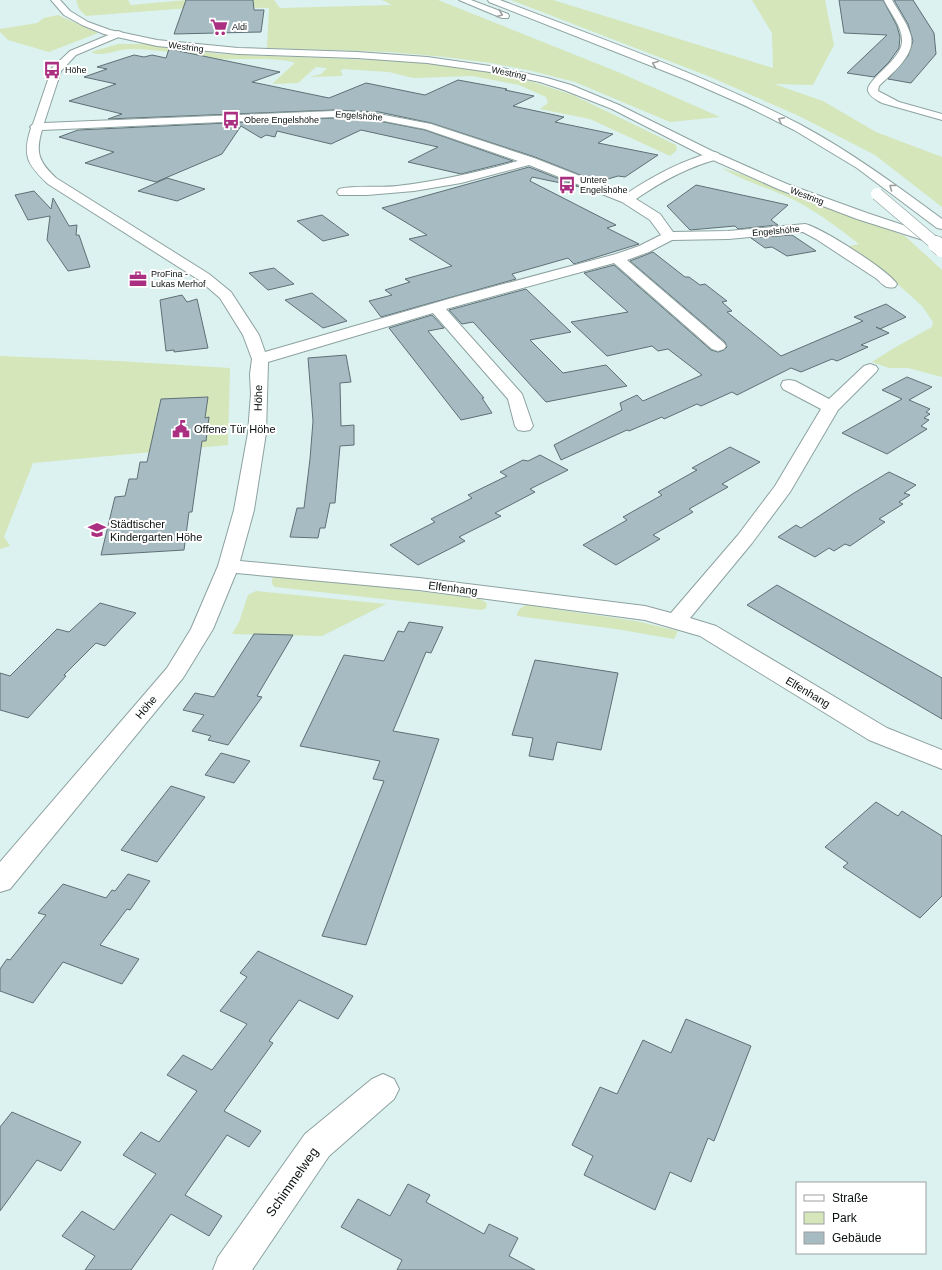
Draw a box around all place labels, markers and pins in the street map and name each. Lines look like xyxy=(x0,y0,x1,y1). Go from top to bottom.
supermarket icon: Aldi xyxy=(209,17,229,37)
place label: Aldi xyxy=(232,22,247,32)
bus stop icon: Höhe xyxy=(42,60,62,80)
place label: Höhe xyxy=(65,65,87,75)
bus stop icon: Obere Engelshöhe xyxy=(221,110,241,130)
place label: Obere Engelshöhe xyxy=(244,115,319,125)
bus stop icon: Untere Engelshöhe xyxy=(557,175,577,195)
place label: Untere Engelshöhe xyxy=(580,175,628,195)
office icon: ProFina - Lukas Merhof xyxy=(128,269,148,289)
place label: ProFina - Lukas Merhof xyxy=(151,269,206,289)
public building icon: Offene Tür Höhe xyxy=(171,419,191,439)
place label: Offene Tür Höhe xyxy=(194,423,276,435)
place label: Städtischer Kindergarten Höhe xyxy=(110,518,202,543)
school or university icon: Städtischer Kindergarten Höhe xyxy=(87,520,107,540)

